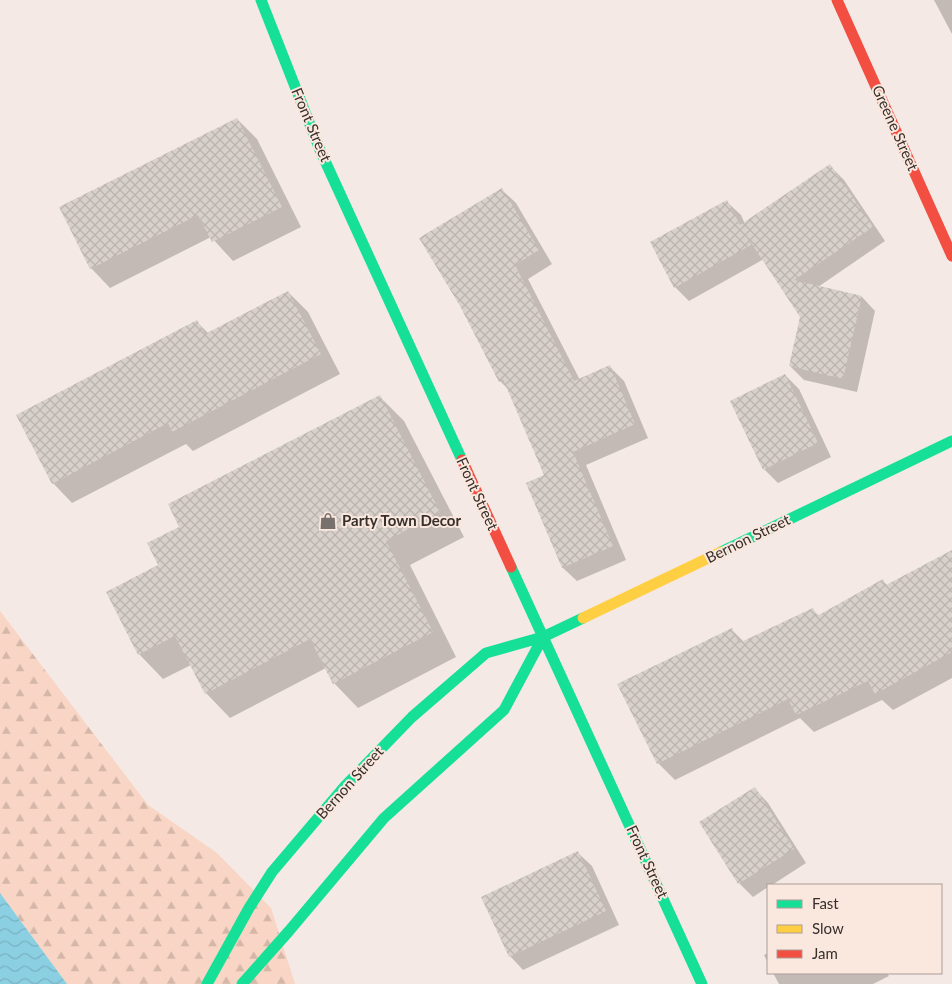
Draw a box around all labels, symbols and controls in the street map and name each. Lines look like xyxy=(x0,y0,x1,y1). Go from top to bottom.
street label: Greene Street xyxy=(869,82,923,174)
street label: Front Street xyxy=(288,85,336,165)
street label: Front Street xyxy=(453,454,503,533)
street label: Bernon Street xyxy=(702,510,793,566)
shop icon: Party Town Decor xyxy=(318,511,338,531)
place label: Party Town Decor xyxy=(342,511,461,529)
street label: Bernon Street xyxy=(312,742,387,822)
street label: Front Street xyxy=(623,822,673,901)
legend xyxy=(767,884,942,974)
text: Fast xyxy=(812,894,839,912)
text: Slow xyxy=(812,919,844,937)
text: Jam xyxy=(812,944,838,962)

